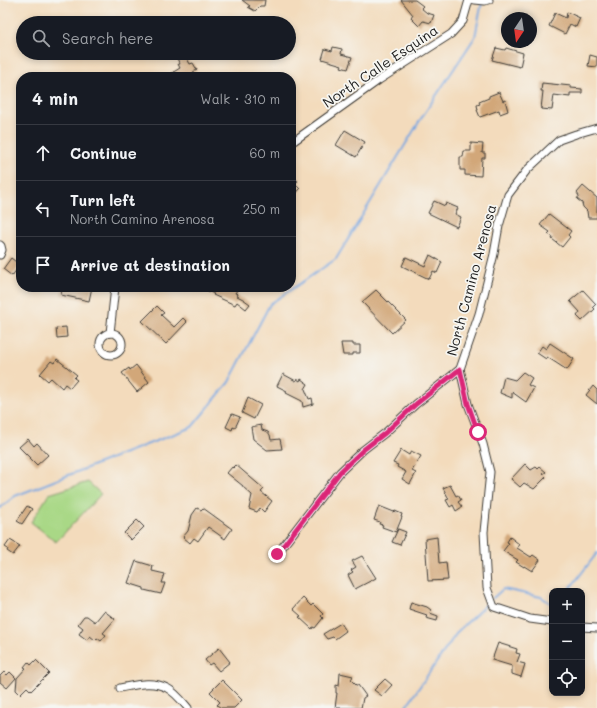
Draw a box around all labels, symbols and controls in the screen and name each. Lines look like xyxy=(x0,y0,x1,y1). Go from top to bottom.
north arrow xyxy=(501,12,537,48)
search box xyxy=(16,16,296,60)
street label: North Calle Esquina xyxy=(319,20,441,112)
icon: search xyxy=(30,27,52,49)
text: Search here xyxy=(62,28,153,48)
text: 4 min xyxy=(32,87,78,109)
text: Walk · 310 m xyxy=(200,90,280,107)
icon: ahead xyxy=(32,142,54,164)
text: Continue xyxy=(70,143,137,163)
text: 60 m xyxy=(250,144,280,161)
text: Turn left xyxy=(70,190,135,210)
icon: left xyxy=(32,198,54,220)
text: 250 m xyxy=(243,200,280,217)
street label: North Camino Arenosa xyxy=(442,202,500,358)
text: North Camino Arenosa xyxy=(70,210,215,227)
icon: arrive xyxy=(32,254,54,276)
text: Arrive at destination xyxy=(70,255,230,275)
route start xyxy=(469,423,487,441)
route end xyxy=(268,545,286,563)
map controls xyxy=(549,588,585,696)
button: + xyxy=(549,588,585,624)
button: − xyxy=(549,624,585,660)
button: locate xyxy=(549,660,585,696)

